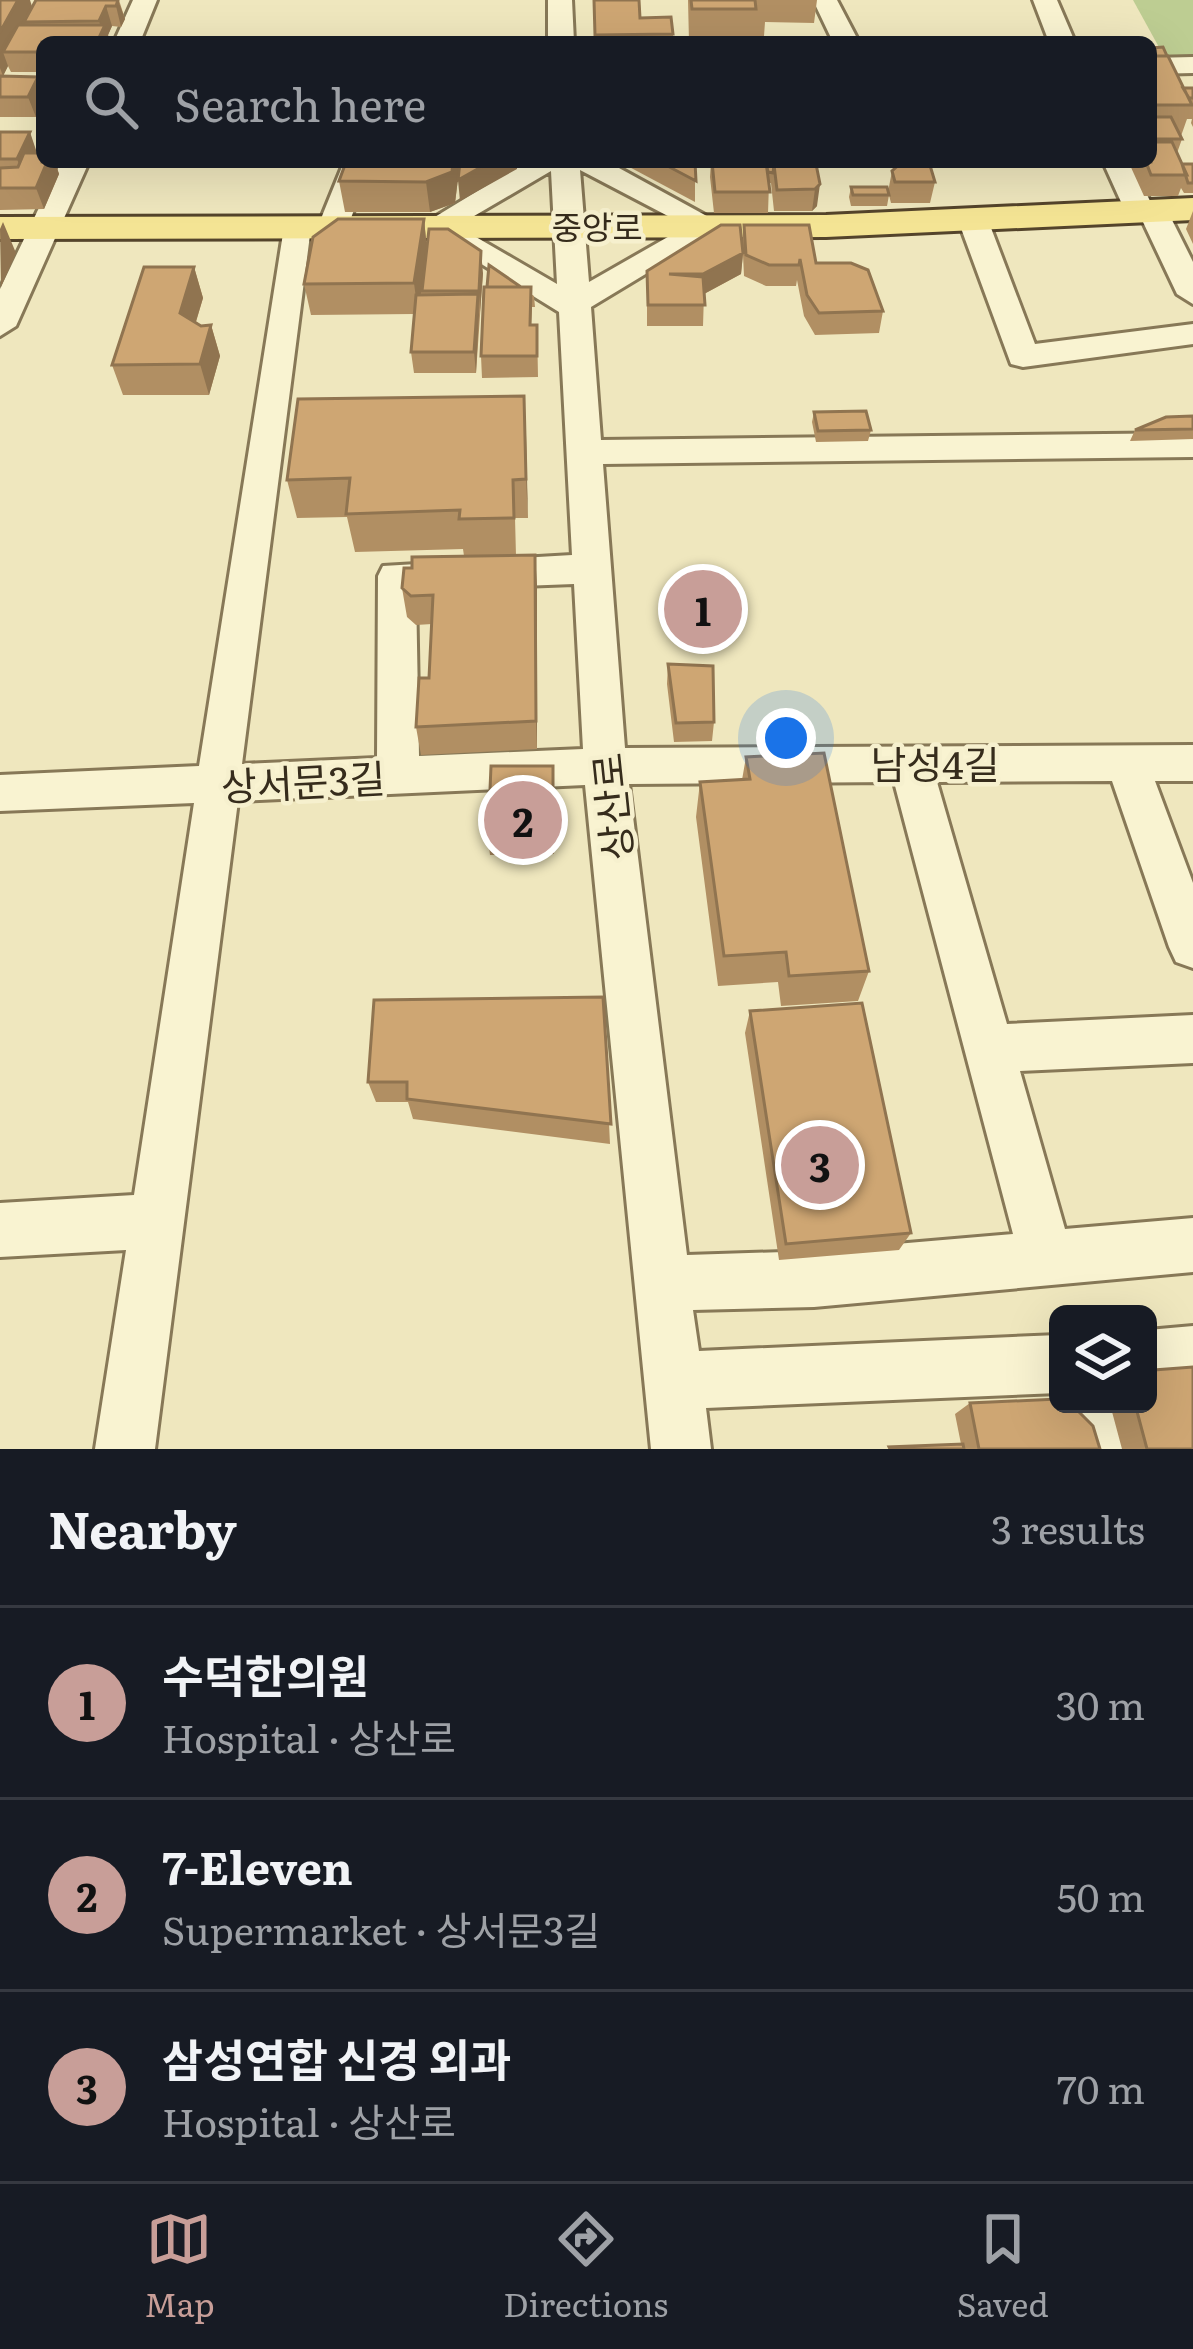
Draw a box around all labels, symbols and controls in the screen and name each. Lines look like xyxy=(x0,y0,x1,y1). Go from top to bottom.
search box xyxy=(36,36,1157,168)
icon: search xyxy=(78,69,144,135)
text: Search here xyxy=(174,69,426,136)
street label: 중앙로 xyxy=(551,201,643,250)
pin: 1 xyxy=(664,564,742,654)
your location xyxy=(756,708,816,768)
street label: 남성4길 xyxy=(870,733,1000,791)
street label: 상서문3길 xyxy=(219,747,387,813)
street label: 상산로 xyxy=(576,750,644,864)
pin: 2 xyxy=(484,775,562,865)
pin: 3 xyxy=(781,1120,859,1210)
map controls xyxy=(1049,1305,1157,1413)
button: layers xyxy=(1049,1305,1157,1413)
text: Nearby xyxy=(48,1489,237,1565)
text: 3 results xyxy=(991,1498,1145,1556)
text: 수덕한의원 xyxy=(162,1640,369,1707)
text: 1 xyxy=(79,1674,95,1732)
text: 30 m xyxy=(1056,1674,1145,1732)
text: Hospital · 상산로 xyxy=(162,1707,456,1765)
text: 7-Eleven xyxy=(162,1832,353,1899)
text: 2 xyxy=(77,1866,97,1924)
text: 50 m xyxy=(1057,1866,1145,1924)
text: Supermarket · 상서문3길 xyxy=(162,1899,600,1957)
text: 삼성연합 신경 외과 xyxy=(162,2024,511,2091)
text: 3 xyxy=(76,2058,98,2116)
text: 70 m xyxy=(1057,2058,1145,2116)
text: Hospital · 상산로 xyxy=(162,2091,456,2149)
tab: Map xyxy=(144,2206,215,2327)
tab: Directions xyxy=(503,2206,668,2327)
tab: Saved xyxy=(957,2206,1049,2327)

